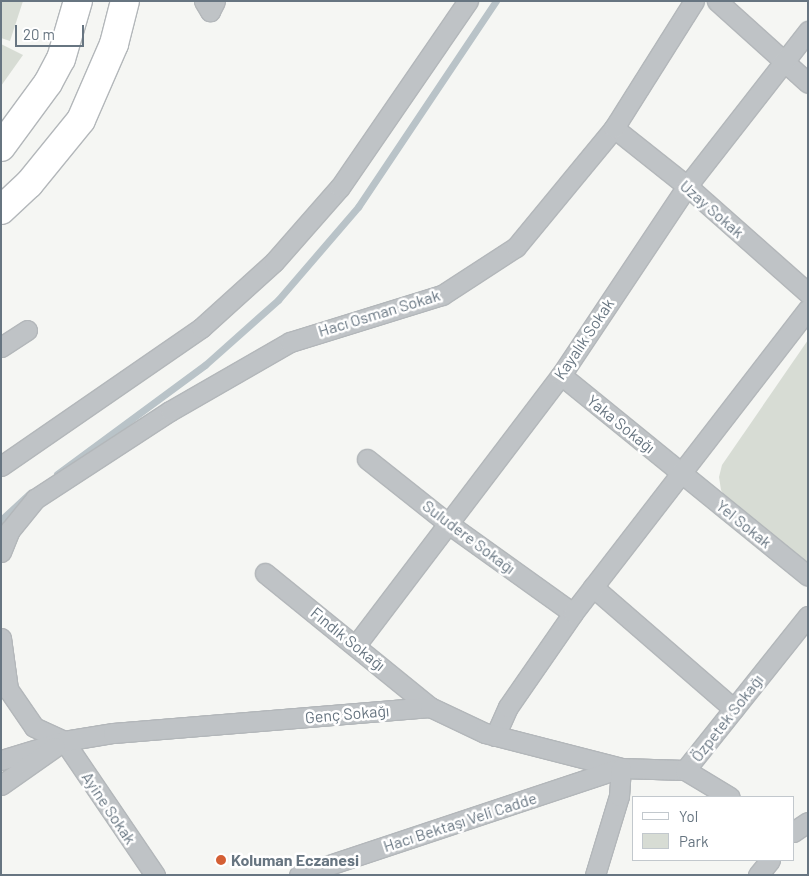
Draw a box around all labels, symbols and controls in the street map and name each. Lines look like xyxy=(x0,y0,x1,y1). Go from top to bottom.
scale bar xyxy=(18,15,86,47)
text: 20 m xyxy=(23,25,55,43)
street label: Uzay Sokak xyxy=(676,176,748,242)
street label: Hacı Osman Sokak xyxy=(316,285,442,341)
street label: Kayalık Sokak xyxy=(550,295,618,383)
street label: Yaka Sokağı xyxy=(583,391,659,457)
street label: Suludere Sokağı xyxy=(419,496,519,578)
street label: Yel Sokak xyxy=(712,496,776,552)
street label: Fındık Sokağı xyxy=(307,603,389,675)
street label: Özpetek Sokağı xyxy=(687,670,767,766)
street label: Genç Sokağı xyxy=(304,701,390,727)
street label: Ayine Sokak xyxy=(78,768,140,848)
street label: Hacı Bektaşı Veli Cadde xyxy=(381,788,539,856)
legend xyxy=(632,796,794,861)
text: Yol xyxy=(679,807,698,825)
text: Park xyxy=(679,832,708,850)
place label: Koluman Eczanesi xyxy=(231,850,359,870)
marker: Koluman Eczanesi xyxy=(215,854,227,866)

